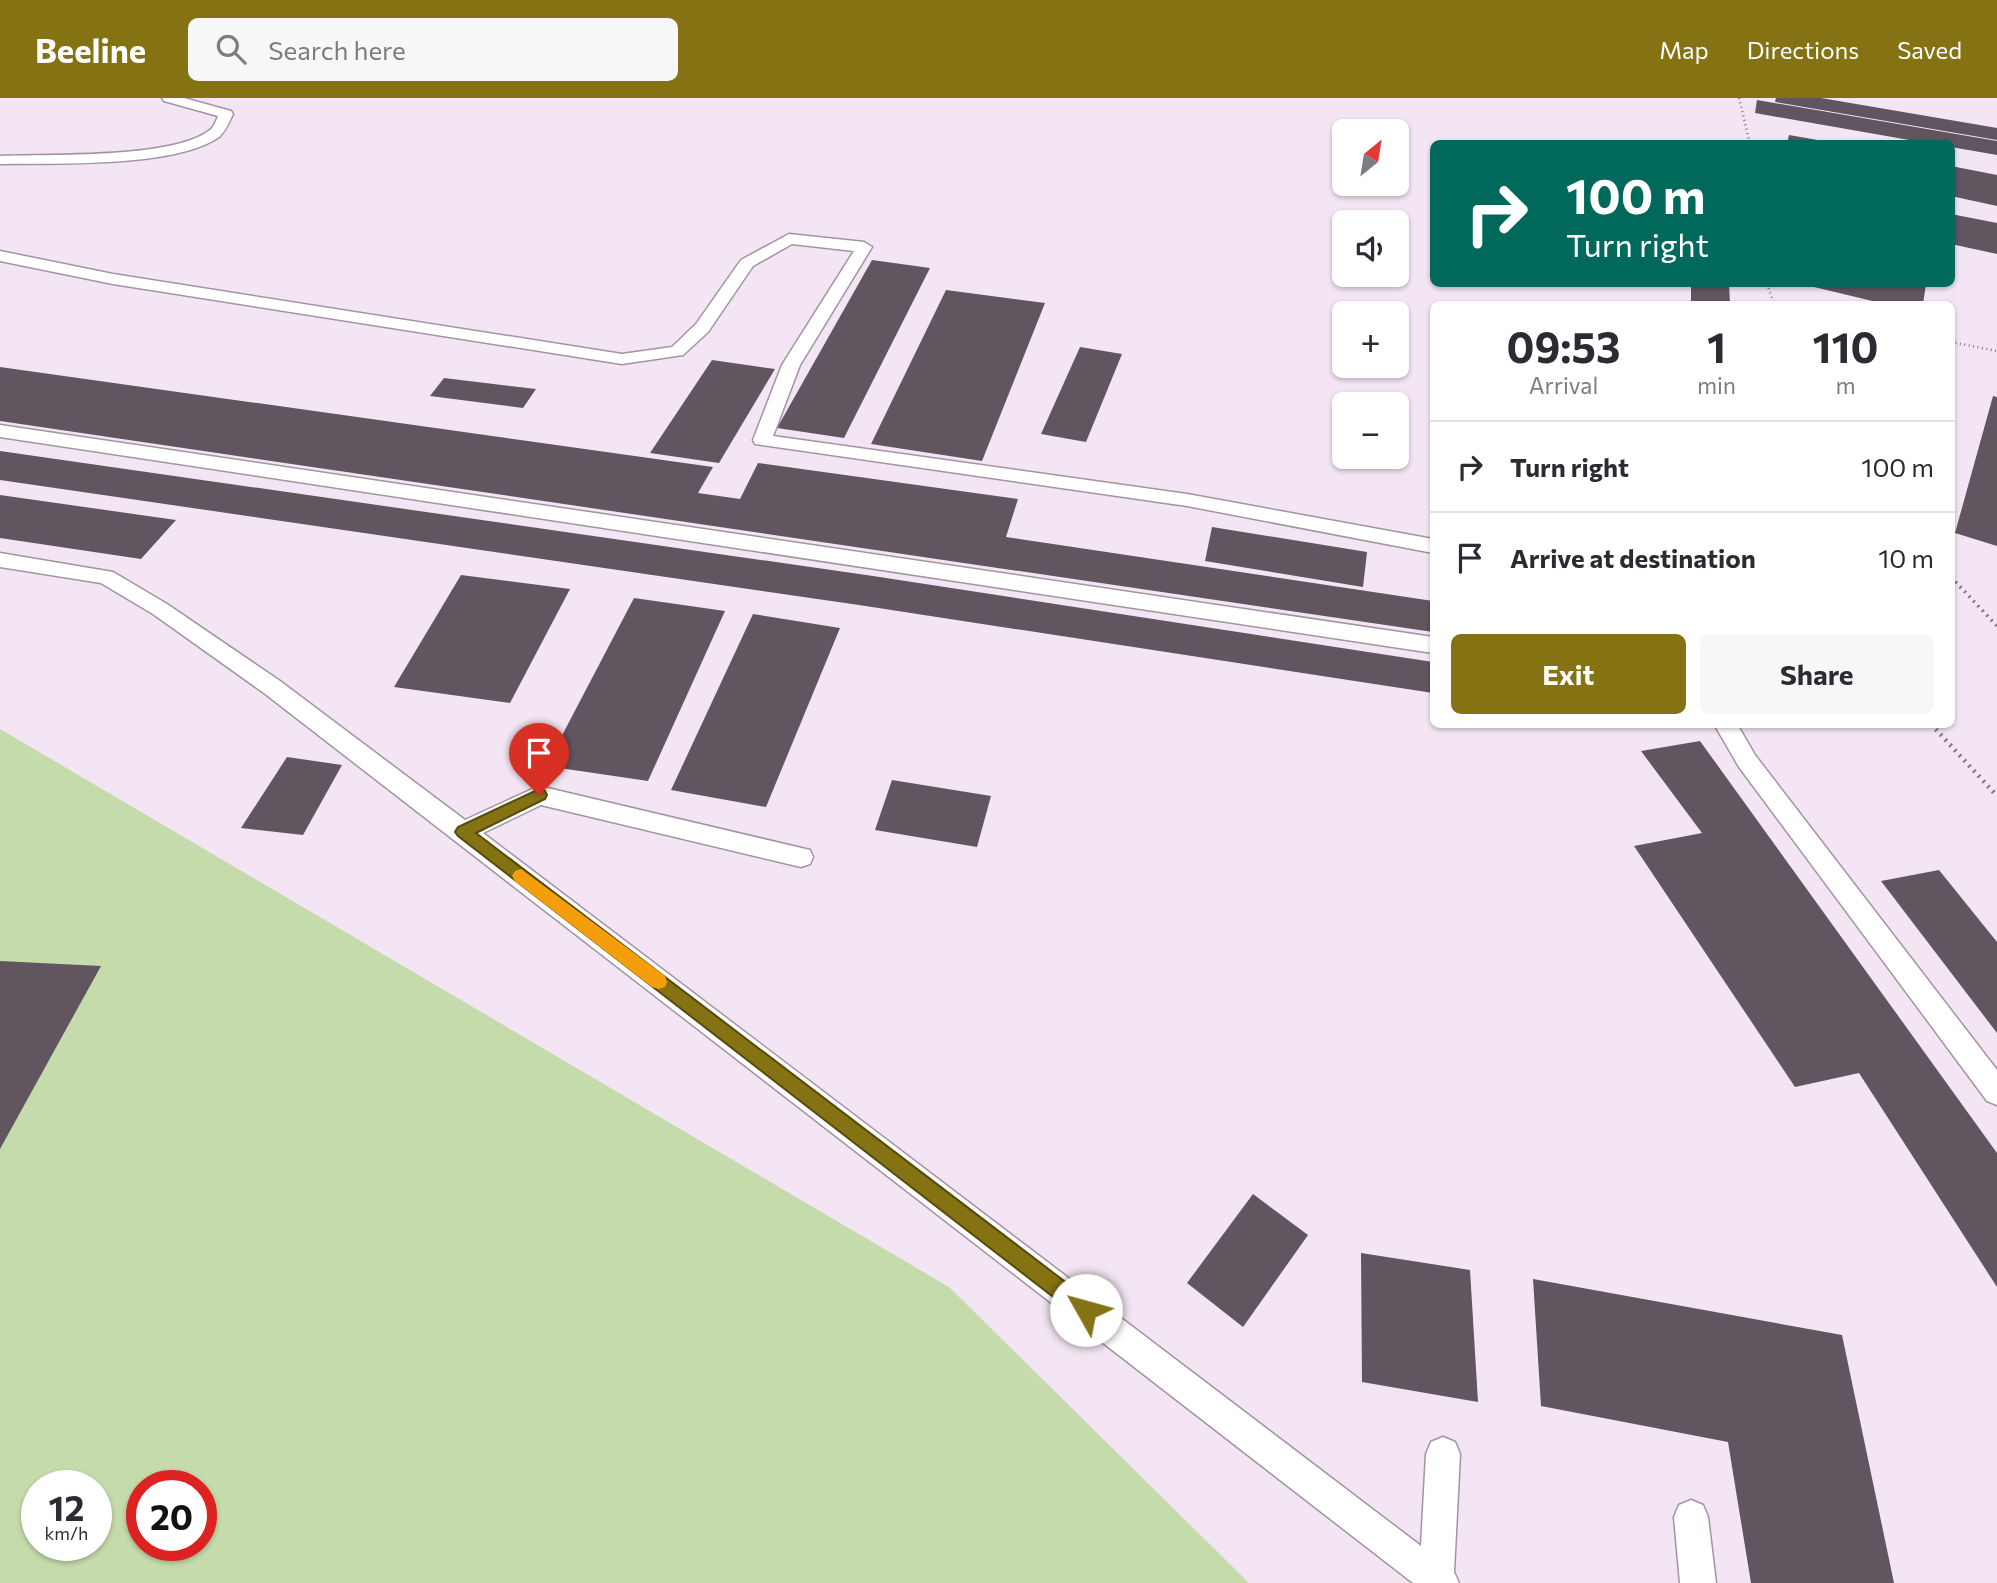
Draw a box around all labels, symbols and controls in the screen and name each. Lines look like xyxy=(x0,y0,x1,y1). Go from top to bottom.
search box xyxy=(188,18,678,81)
text: Beeline xyxy=(35,29,146,70)
icon: search xyxy=(212,30,250,68)
text: Search here xyxy=(268,34,406,65)
text: Map xyxy=(1659,35,1709,64)
text: Directions xyxy=(1747,35,1859,64)
text: Saved xyxy=(1897,35,1962,64)
north arrow xyxy=(1332,119,1409,196)
map controls xyxy=(1332,119,1409,469)
text: 100 m xyxy=(1566,164,1705,224)
icon: right xyxy=(1451,168,1542,259)
button: sound xyxy=(1332,210,1409,287)
text: Turn right xyxy=(1566,224,1709,264)
button: + xyxy=(1332,301,1409,378)
text: 09:53 xyxy=(1507,320,1620,372)
text: 1 xyxy=(1707,320,1726,372)
text: 110 xyxy=(1813,320,1878,372)
text: Arrival xyxy=(1529,371,1598,399)
text: min xyxy=(1697,371,1736,399)
text: m xyxy=(1835,371,1856,399)
button: − xyxy=(1332,392,1409,469)
icon: right xyxy=(1451,448,1489,486)
text: Turn right xyxy=(1510,451,1629,482)
text: 100 m xyxy=(1861,451,1934,482)
icon: arrive xyxy=(1451,539,1489,577)
text: Arrive at destination xyxy=(1510,542,1756,573)
text: 10 m xyxy=(1878,542,1934,573)
button: Exit xyxy=(1451,634,1686,714)
button: Share xyxy=(1700,634,1934,714)
pin xyxy=(509,723,569,795)
icon: arrive xyxy=(520,734,558,772)
position arrow xyxy=(1049,1273,1123,1347)
speed limit sign: 20 xyxy=(126,1470,217,1561)
text: 12 xyxy=(49,1485,84,1528)
text: km/h xyxy=(45,1522,88,1544)

